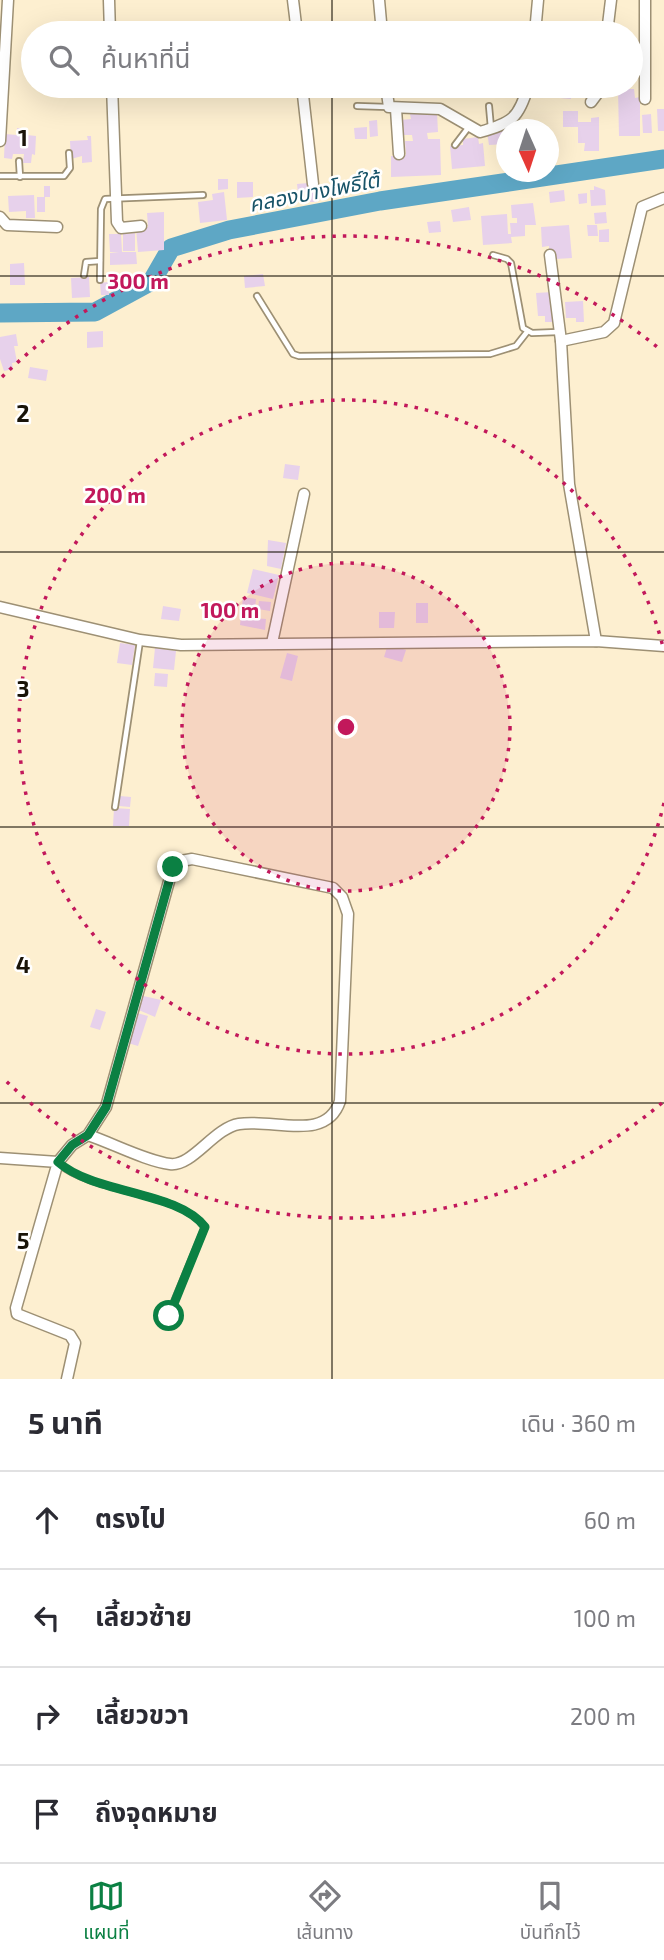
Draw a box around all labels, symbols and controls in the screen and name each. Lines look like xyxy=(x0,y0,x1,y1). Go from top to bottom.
search box xyxy=(21,21,643,98)
icon: search xyxy=(45,41,83,79)
text: ค้นหาที่นี่ xyxy=(101,42,191,73)
north arrow xyxy=(496,119,559,182)
text: 1 xyxy=(18,123,28,151)
water label: คลองบางโพธิ์ใต้ xyxy=(247,166,384,216)
text: 300 m xyxy=(107,268,169,293)
text: 2 xyxy=(16,399,30,427)
text: 200 m xyxy=(84,482,146,507)
text: 100 m xyxy=(201,597,259,622)
text: 3 xyxy=(16,674,30,702)
centre of rings xyxy=(334,715,358,739)
route end xyxy=(157,851,188,882)
text: 4 xyxy=(16,950,30,978)
text: 5 xyxy=(17,1226,29,1254)
route start xyxy=(153,1300,184,1331)
text: 5 นาที xyxy=(28,1404,103,1440)
text: เดิน · 360 m xyxy=(520,1409,636,1437)
icon: ahead xyxy=(28,1501,66,1539)
text: ตรงไป xyxy=(95,1502,166,1533)
text: 60 m xyxy=(584,1506,636,1534)
icon: left xyxy=(28,1599,66,1637)
text: เลี้ยวซ้าย xyxy=(95,1600,192,1631)
text: 100 m xyxy=(574,1604,636,1632)
icon: right xyxy=(28,1697,66,1735)
text: เลี้ยวขวา xyxy=(95,1698,189,1729)
text: 200 m xyxy=(570,1702,636,1730)
icon: arrive xyxy=(28,1795,66,1833)
text: ถึงจุดหมาย xyxy=(95,1796,218,1827)
tab: แผนที่ xyxy=(83,1877,130,1948)
tab: เส้นทาง xyxy=(296,1877,353,1948)
tab: บันทึกไว้ xyxy=(520,1877,581,1948)

